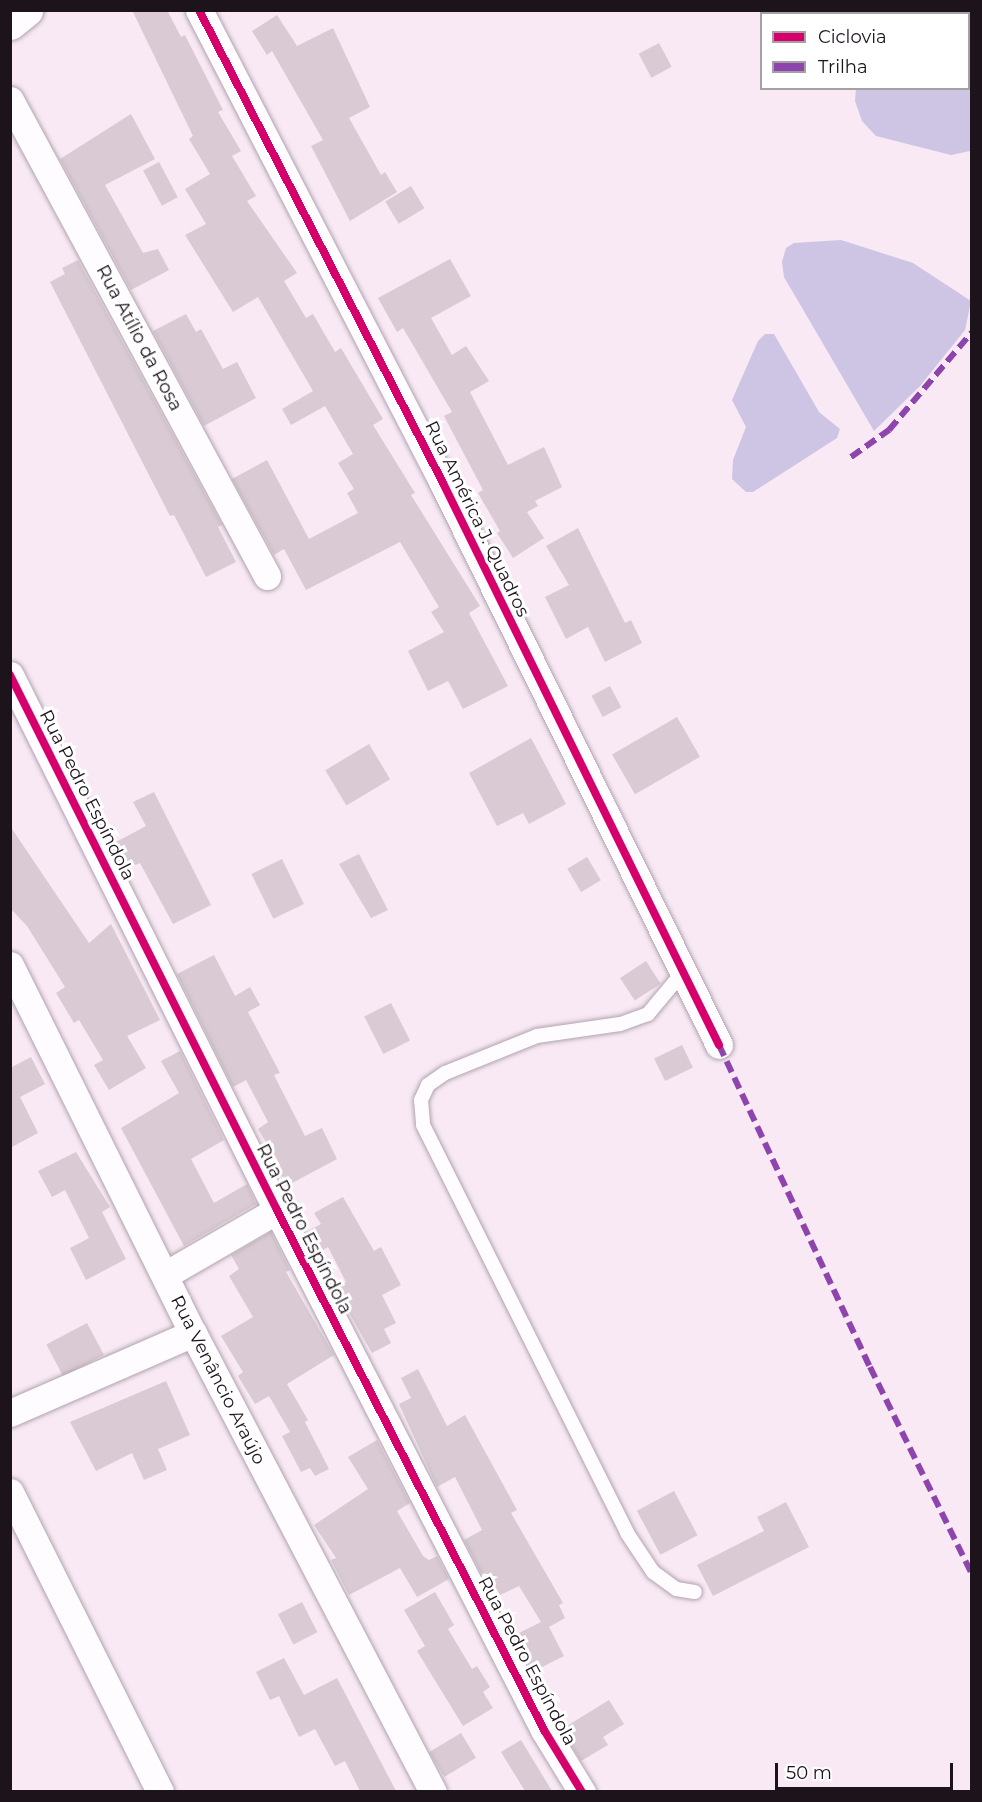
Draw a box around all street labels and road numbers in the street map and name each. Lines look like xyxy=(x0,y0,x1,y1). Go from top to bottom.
street label: Rua Atílio da Rosa xyxy=(91,261,187,415)
street label: Rua América J. Quadros xyxy=(420,418,534,620)
street label: Rua Pedro Espíndola xyxy=(35,706,139,884)
street label: Rua Pedro Espíndola xyxy=(252,1140,356,1318)
street label: Rua Venâncio Araújo xyxy=(166,1292,270,1468)
street label: Rua Pedro Espíndola xyxy=(473,1573,581,1749)

